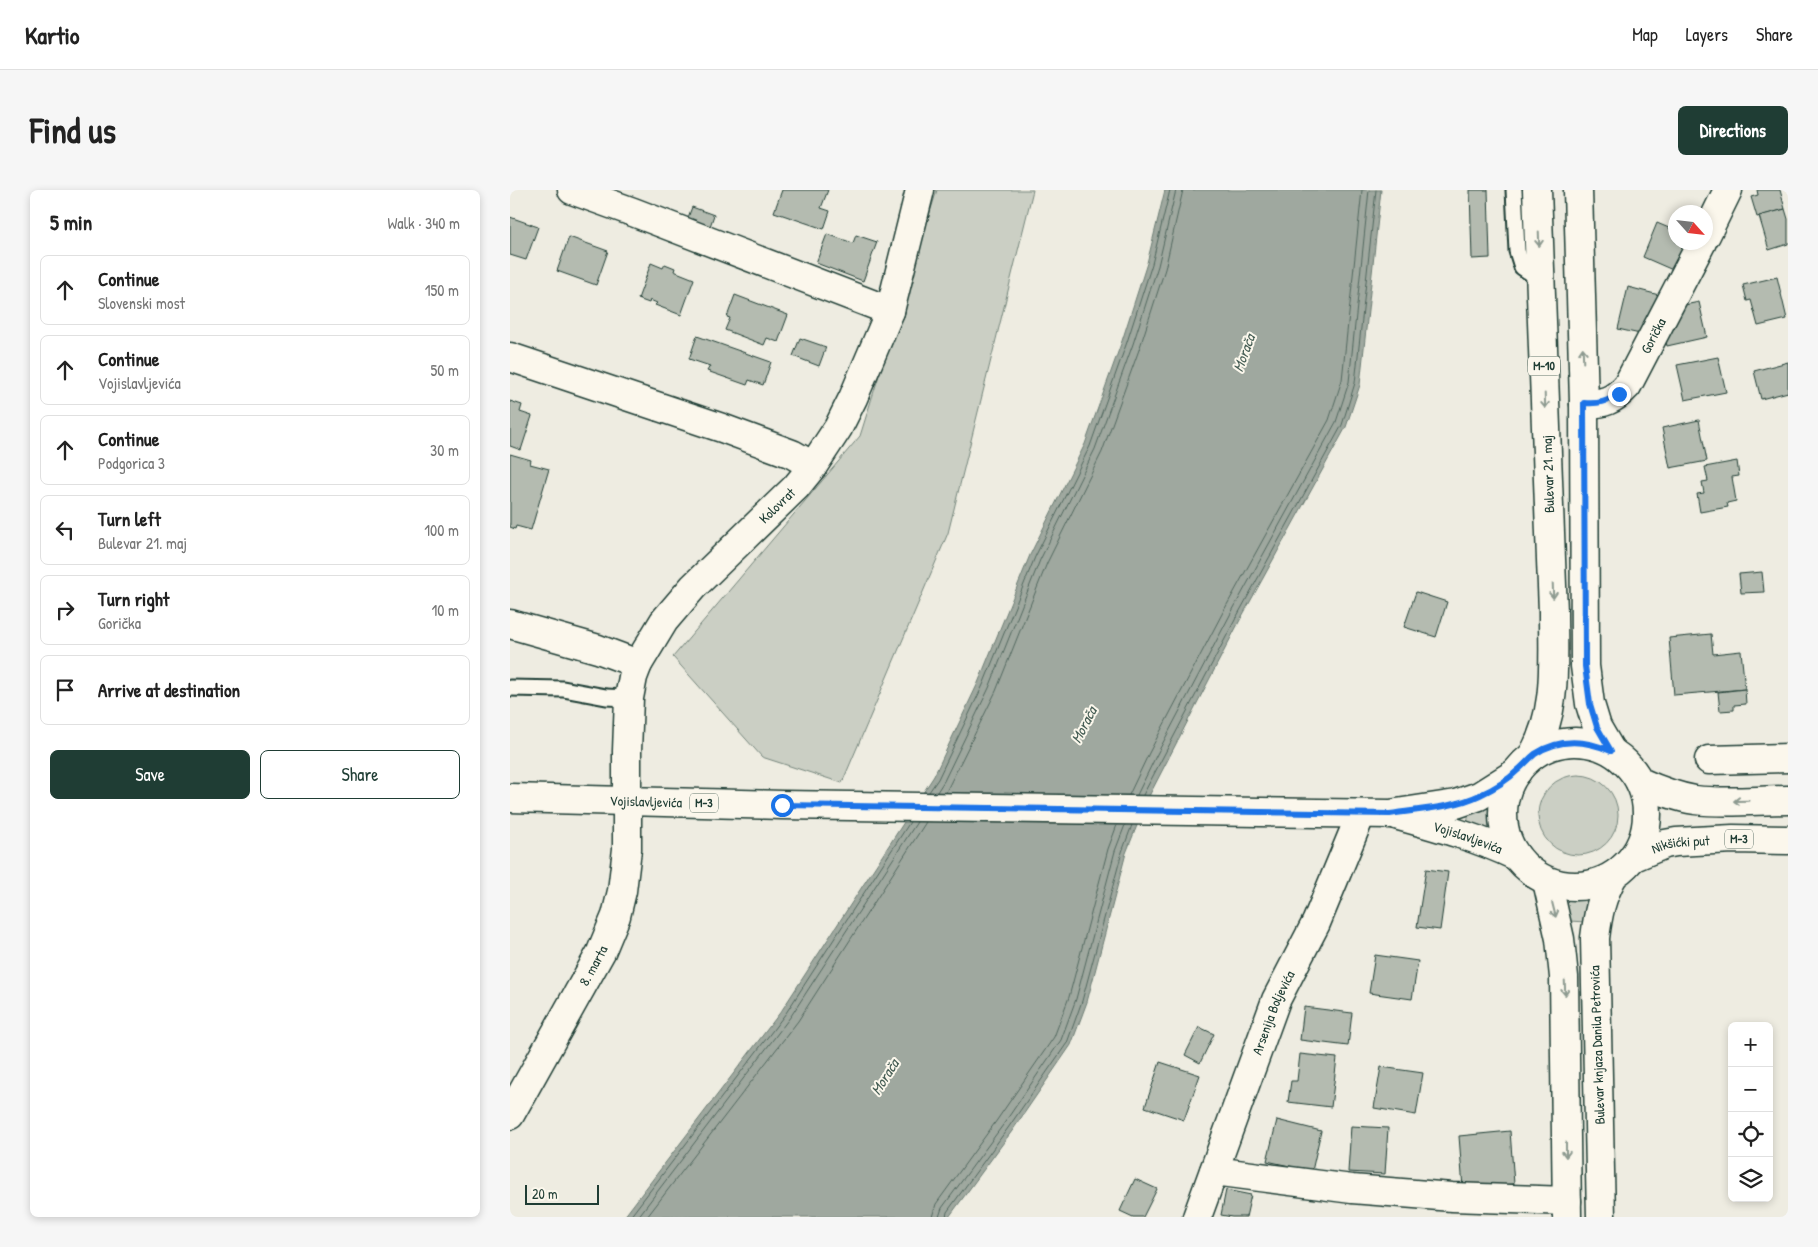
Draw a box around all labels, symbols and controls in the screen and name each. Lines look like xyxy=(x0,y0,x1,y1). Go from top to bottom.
text: Kartio xyxy=(25,19,80,51)
text: Map xyxy=(1632,22,1658,47)
text: Layers xyxy=(1686,22,1728,47)
text: Share xyxy=(1756,22,1793,47)
button: Directions xyxy=(1678,106,1788,155)
text: Find us xyxy=(30,107,116,154)
north arrow xyxy=(1668,205,1713,250)
text: 5 min xyxy=(50,208,92,237)
text: Walk · 340 m xyxy=(388,212,460,234)
one-way arrow xyxy=(1534,230,1544,246)
text: Continue xyxy=(98,266,159,292)
icon: ahead xyxy=(51,276,79,304)
text: 150 m xyxy=(425,279,459,301)
text: Slovenski most xyxy=(98,292,185,314)
street label: Gorička xyxy=(1636,314,1670,357)
water label: Morača xyxy=(1227,329,1261,374)
text: Continue xyxy=(98,346,159,372)
one-way arrow xyxy=(1578,347,1588,363)
icon: ahead xyxy=(51,356,79,384)
road number: M-10 xyxy=(1528,357,1560,376)
text: 50 m xyxy=(431,359,459,381)
text: Vojislavljevića xyxy=(98,372,181,394)
route end xyxy=(1608,383,1631,406)
one-way arrow xyxy=(1540,392,1550,409)
text: Continue xyxy=(98,426,159,452)
street label: Bulevar 21. maj xyxy=(1537,435,1559,513)
icon: ahead xyxy=(51,436,79,464)
text: 30 m xyxy=(430,439,459,461)
text: Podgorica 3 xyxy=(98,452,165,474)
street label: Kolovrat xyxy=(754,483,799,527)
text: Turn left xyxy=(98,506,161,532)
icon: left xyxy=(51,516,79,544)
text: 100 m xyxy=(424,519,459,541)
text: Bulevar 21. maj xyxy=(98,532,187,554)
one-way arrow xyxy=(1548,583,1557,599)
text: Turn right xyxy=(98,586,169,612)
icon: right xyxy=(51,596,79,624)
text: 10 m xyxy=(431,599,459,621)
text: Gorička xyxy=(98,612,141,634)
icon: arrive xyxy=(51,676,79,704)
text: Arrive at destination xyxy=(98,677,240,703)
water label: Morača xyxy=(1065,701,1103,747)
button: Save xyxy=(50,750,250,799)
button: Share xyxy=(260,750,460,799)
street label: Vojislavljevića xyxy=(609,791,683,812)
road number: M-3 xyxy=(690,794,718,812)
route start xyxy=(771,794,794,817)
one-way arrow xyxy=(1733,796,1749,805)
street label: Vojislavljevića xyxy=(1431,816,1506,858)
street label: Nikšićki put xyxy=(1648,830,1710,858)
road number: M-3 xyxy=(1725,830,1753,849)
one-way arrow xyxy=(1550,902,1559,918)
street label: 8. marta xyxy=(574,942,612,989)
street label: Bulevar knjaza Danila Petrovića xyxy=(1584,965,1610,1125)
street label: Arsenija Boljevića xyxy=(1247,967,1299,1057)
one-way arrow xyxy=(1560,979,1569,995)
map controls xyxy=(1728,1022,1773,1202)
button: + xyxy=(1728,1022,1773,1067)
water label: Morača xyxy=(866,1053,905,1099)
button: − xyxy=(1728,1067,1773,1112)
button: locate xyxy=(1728,1112,1773,1157)
one-way arrow xyxy=(1562,1142,1571,1158)
button: layers xyxy=(1728,1157,1773,1202)
scale bar xyxy=(525,1182,599,1205)
text: 20 m xyxy=(532,1184,558,1203)

